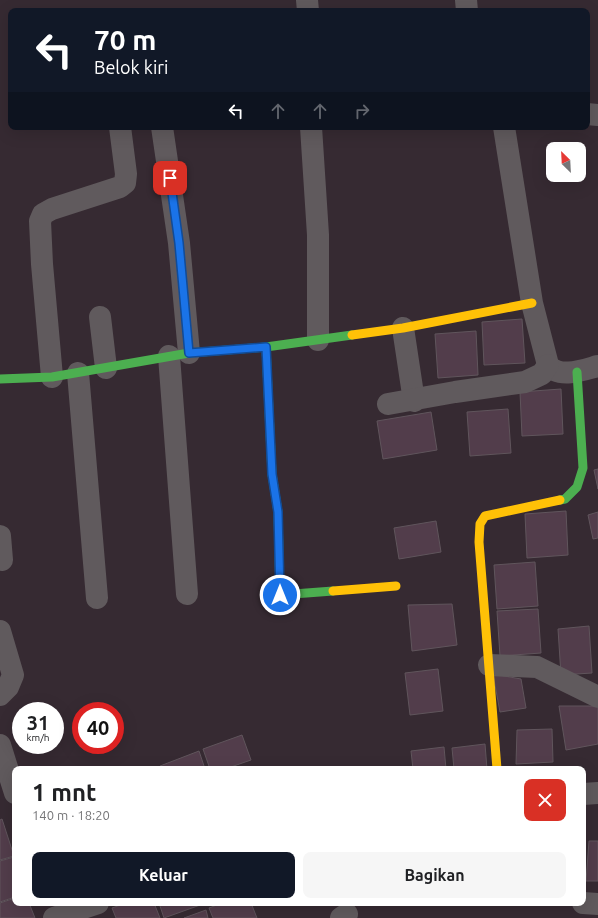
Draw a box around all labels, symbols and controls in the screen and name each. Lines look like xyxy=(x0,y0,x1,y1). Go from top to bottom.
icon: left xyxy=(28,24,80,76)
text: 70 m xyxy=(94,24,156,55)
text: Belok kiri xyxy=(94,57,168,77)
icon: left xyxy=(225,100,247,122)
icon: ahead xyxy=(267,100,289,122)
icon: ahead xyxy=(309,100,331,122)
icon: right xyxy=(351,100,373,122)
north arrow xyxy=(546,142,586,182)
map controls xyxy=(546,142,586,182)
pin xyxy=(153,161,187,195)
icon: arrive xyxy=(159,167,181,189)
position arrow xyxy=(259,574,301,616)
speed limit sign: 40 xyxy=(72,702,124,754)
text: 31 xyxy=(27,711,49,734)
text: km/h xyxy=(26,732,50,743)
text: 1 mnt xyxy=(32,779,96,806)
button: close xyxy=(524,779,566,821)
text: 140 m · 18:20 xyxy=(32,808,110,822)
button: Keluar xyxy=(32,852,295,898)
button: Bagikan xyxy=(303,852,566,898)

